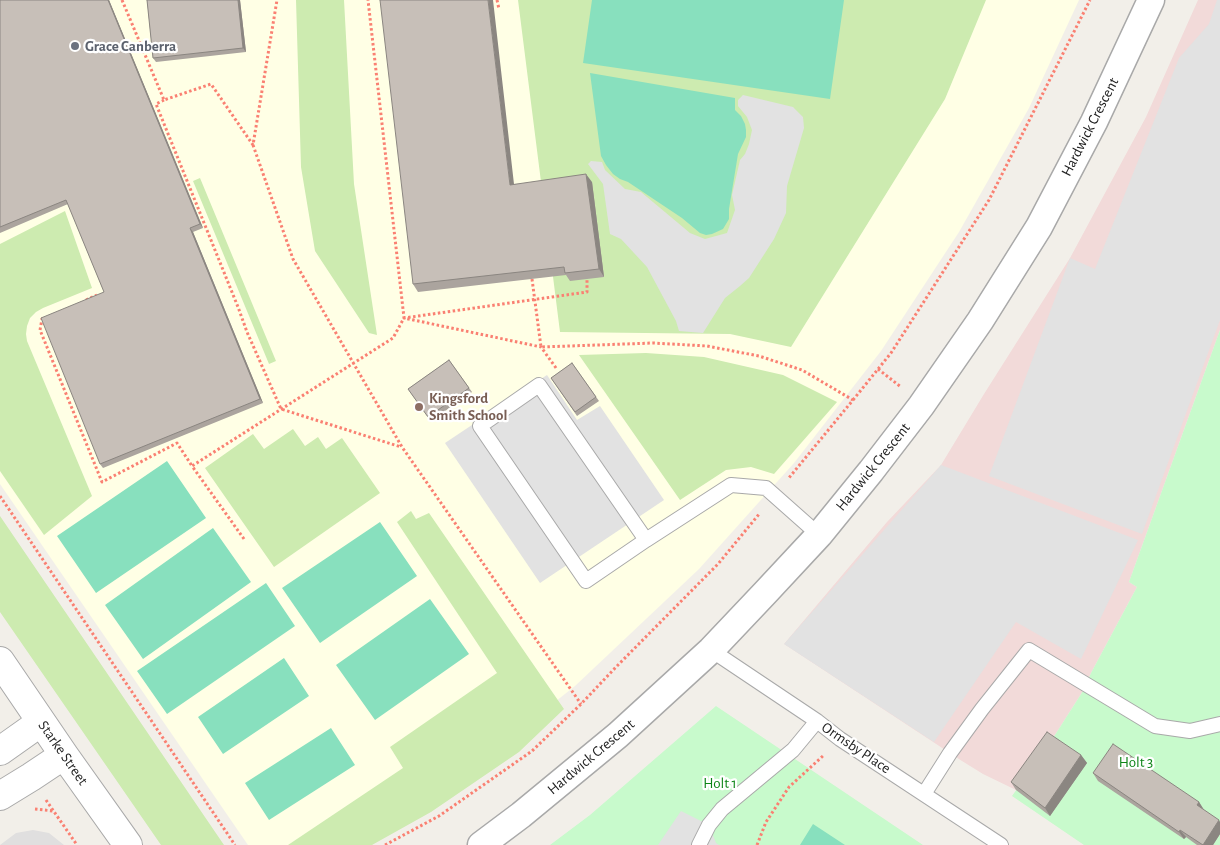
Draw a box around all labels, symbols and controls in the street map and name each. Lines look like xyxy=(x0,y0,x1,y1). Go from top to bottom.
place label: Grace Canberra xyxy=(85,37,176,55)
marker: Grace Canberra xyxy=(69,40,81,52)
street label: Hardwick Crescent xyxy=(1057,75,1123,179)
place label: Kingsford Smith School xyxy=(429,389,507,424)
marker: Kingsford Smith School xyxy=(413,401,425,413)
street label: Hardwick Crescent xyxy=(832,419,914,515)
street label: Hardwick Crescent xyxy=(544,715,638,799)
street label: Starke Street xyxy=(34,717,92,789)
street label: Ormsby Place xyxy=(818,718,894,778)
park label: Holt 3 xyxy=(1119,753,1153,771)
park label: Holt 1 xyxy=(703,774,737,792)

